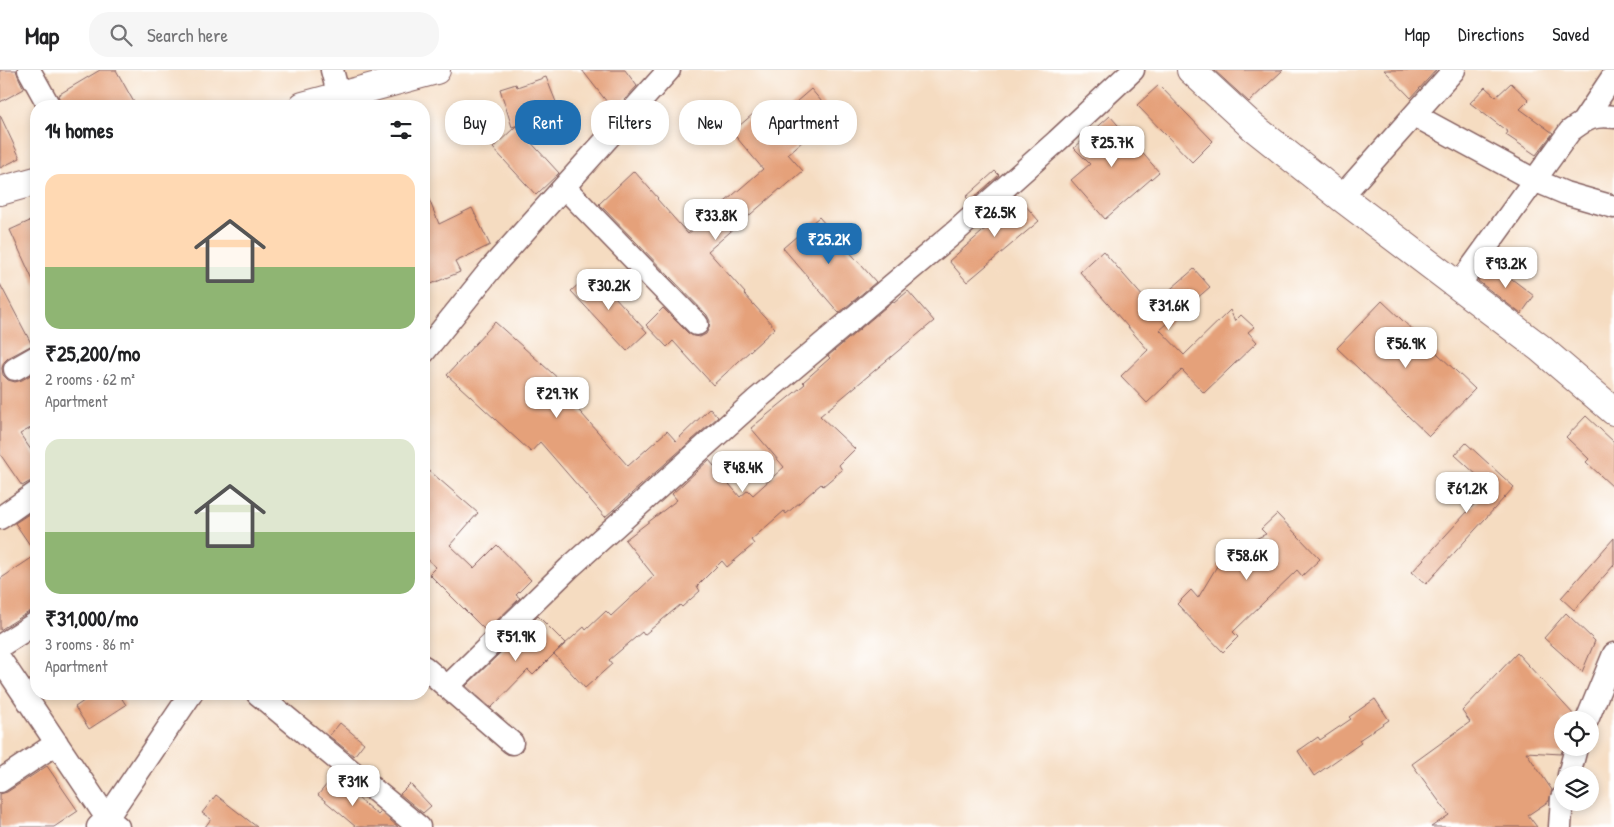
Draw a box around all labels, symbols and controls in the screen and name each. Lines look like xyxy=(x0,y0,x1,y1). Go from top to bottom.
search box xyxy=(89,12,439,57)
text: Map xyxy=(25,19,59,51)
icon: search xyxy=(107,21,135,49)
text: Search here xyxy=(147,22,228,48)
text: Map xyxy=(1405,22,1430,47)
text: Directions xyxy=(1458,22,1524,47)
text: Saved xyxy=(1552,22,1589,47)
chip: Buy xyxy=(445,100,505,145)
chip: Rent xyxy=(515,100,581,145)
chip: Filters xyxy=(591,100,669,145)
chip: New xyxy=(679,100,741,145)
chip: Apartment xyxy=(751,100,857,145)
text: 14 homes xyxy=(45,116,113,145)
icon: filters xyxy=(387,116,415,144)
pin: ₹25.7K xyxy=(1071,126,1153,168)
text: ₹25.7K xyxy=(1090,131,1134,153)
pin: ₹26.5K xyxy=(954,196,1036,238)
pin: ₹33.8K xyxy=(675,198,757,241)
text: ₹26.5K xyxy=(974,201,1016,223)
text: ₹33.8K xyxy=(695,204,737,226)
icon: home xyxy=(185,206,275,296)
pin: ₹25.2K xyxy=(788,222,870,265)
text: ₹25.2K xyxy=(808,228,850,250)
pin: ₹93.2K xyxy=(1465,246,1547,289)
text: ₹93.2K xyxy=(1485,252,1527,274)
pin: ₹30.2K xyxy=(568,268,650,311)
text: ₹30.2K xyxy=(588,274,630,296)
pin: ₹31.6K xyxy=(1128,288,1210,331)
text: ₹31.6K xyxy=(1149,294,1189,316)
pin: ₹56.9K xyxy=(1365,326,1447,369)
text: ₹56.9K xyxy=(1386,332,1426,354)
text: ₹25,200/mo xyxy=(45,339,140,368)
text: 2 rooms · 62 m² xyxy=(45,368,135,390)
pin: ₹29.7K xyxy=(516,376,598,419)
text: ₹29.7K xyxy=(536,382,578,404)
text: Apartment xyxy=(45,390,108,412)
pin: ₹48.4K xyxy=(702,450,784,493)
text: ₹48.4K xyxy=(723,456,763,478)
icon: home xyxy=(185,471,275,561)
pin: ₹61.2K xyxy=(1426,472,1508,514)
text: ₹61.2K xyxy=(1447,477,1487,499)
pin: ₹58.6K xyxy=(1206,538,1288,581)
text: ₹58.6K xyxy=(1226,544,1268,566)
text: ₹31,000/mo xyxy=(45,604,138,633)
pin: ₹51.9K xyxy=(475,620,557,662)
text: ₹51.9K xyxy=(496,625,536,647)
text: 3 rooms · 86 m² xyxy=(45,633,134,655)
text: Apartment xyxy=(45,655,108,677)
map controls xyxy=(1554,711,1599,811)
button: locate xyxy=(1554,711,1599,756)
pin: ₹31K xyxy=(323,764,383,807)
button: layers xyxy=(1554,766,1599,811)
text: ₹31K xyxy=(338,770,368,792)

